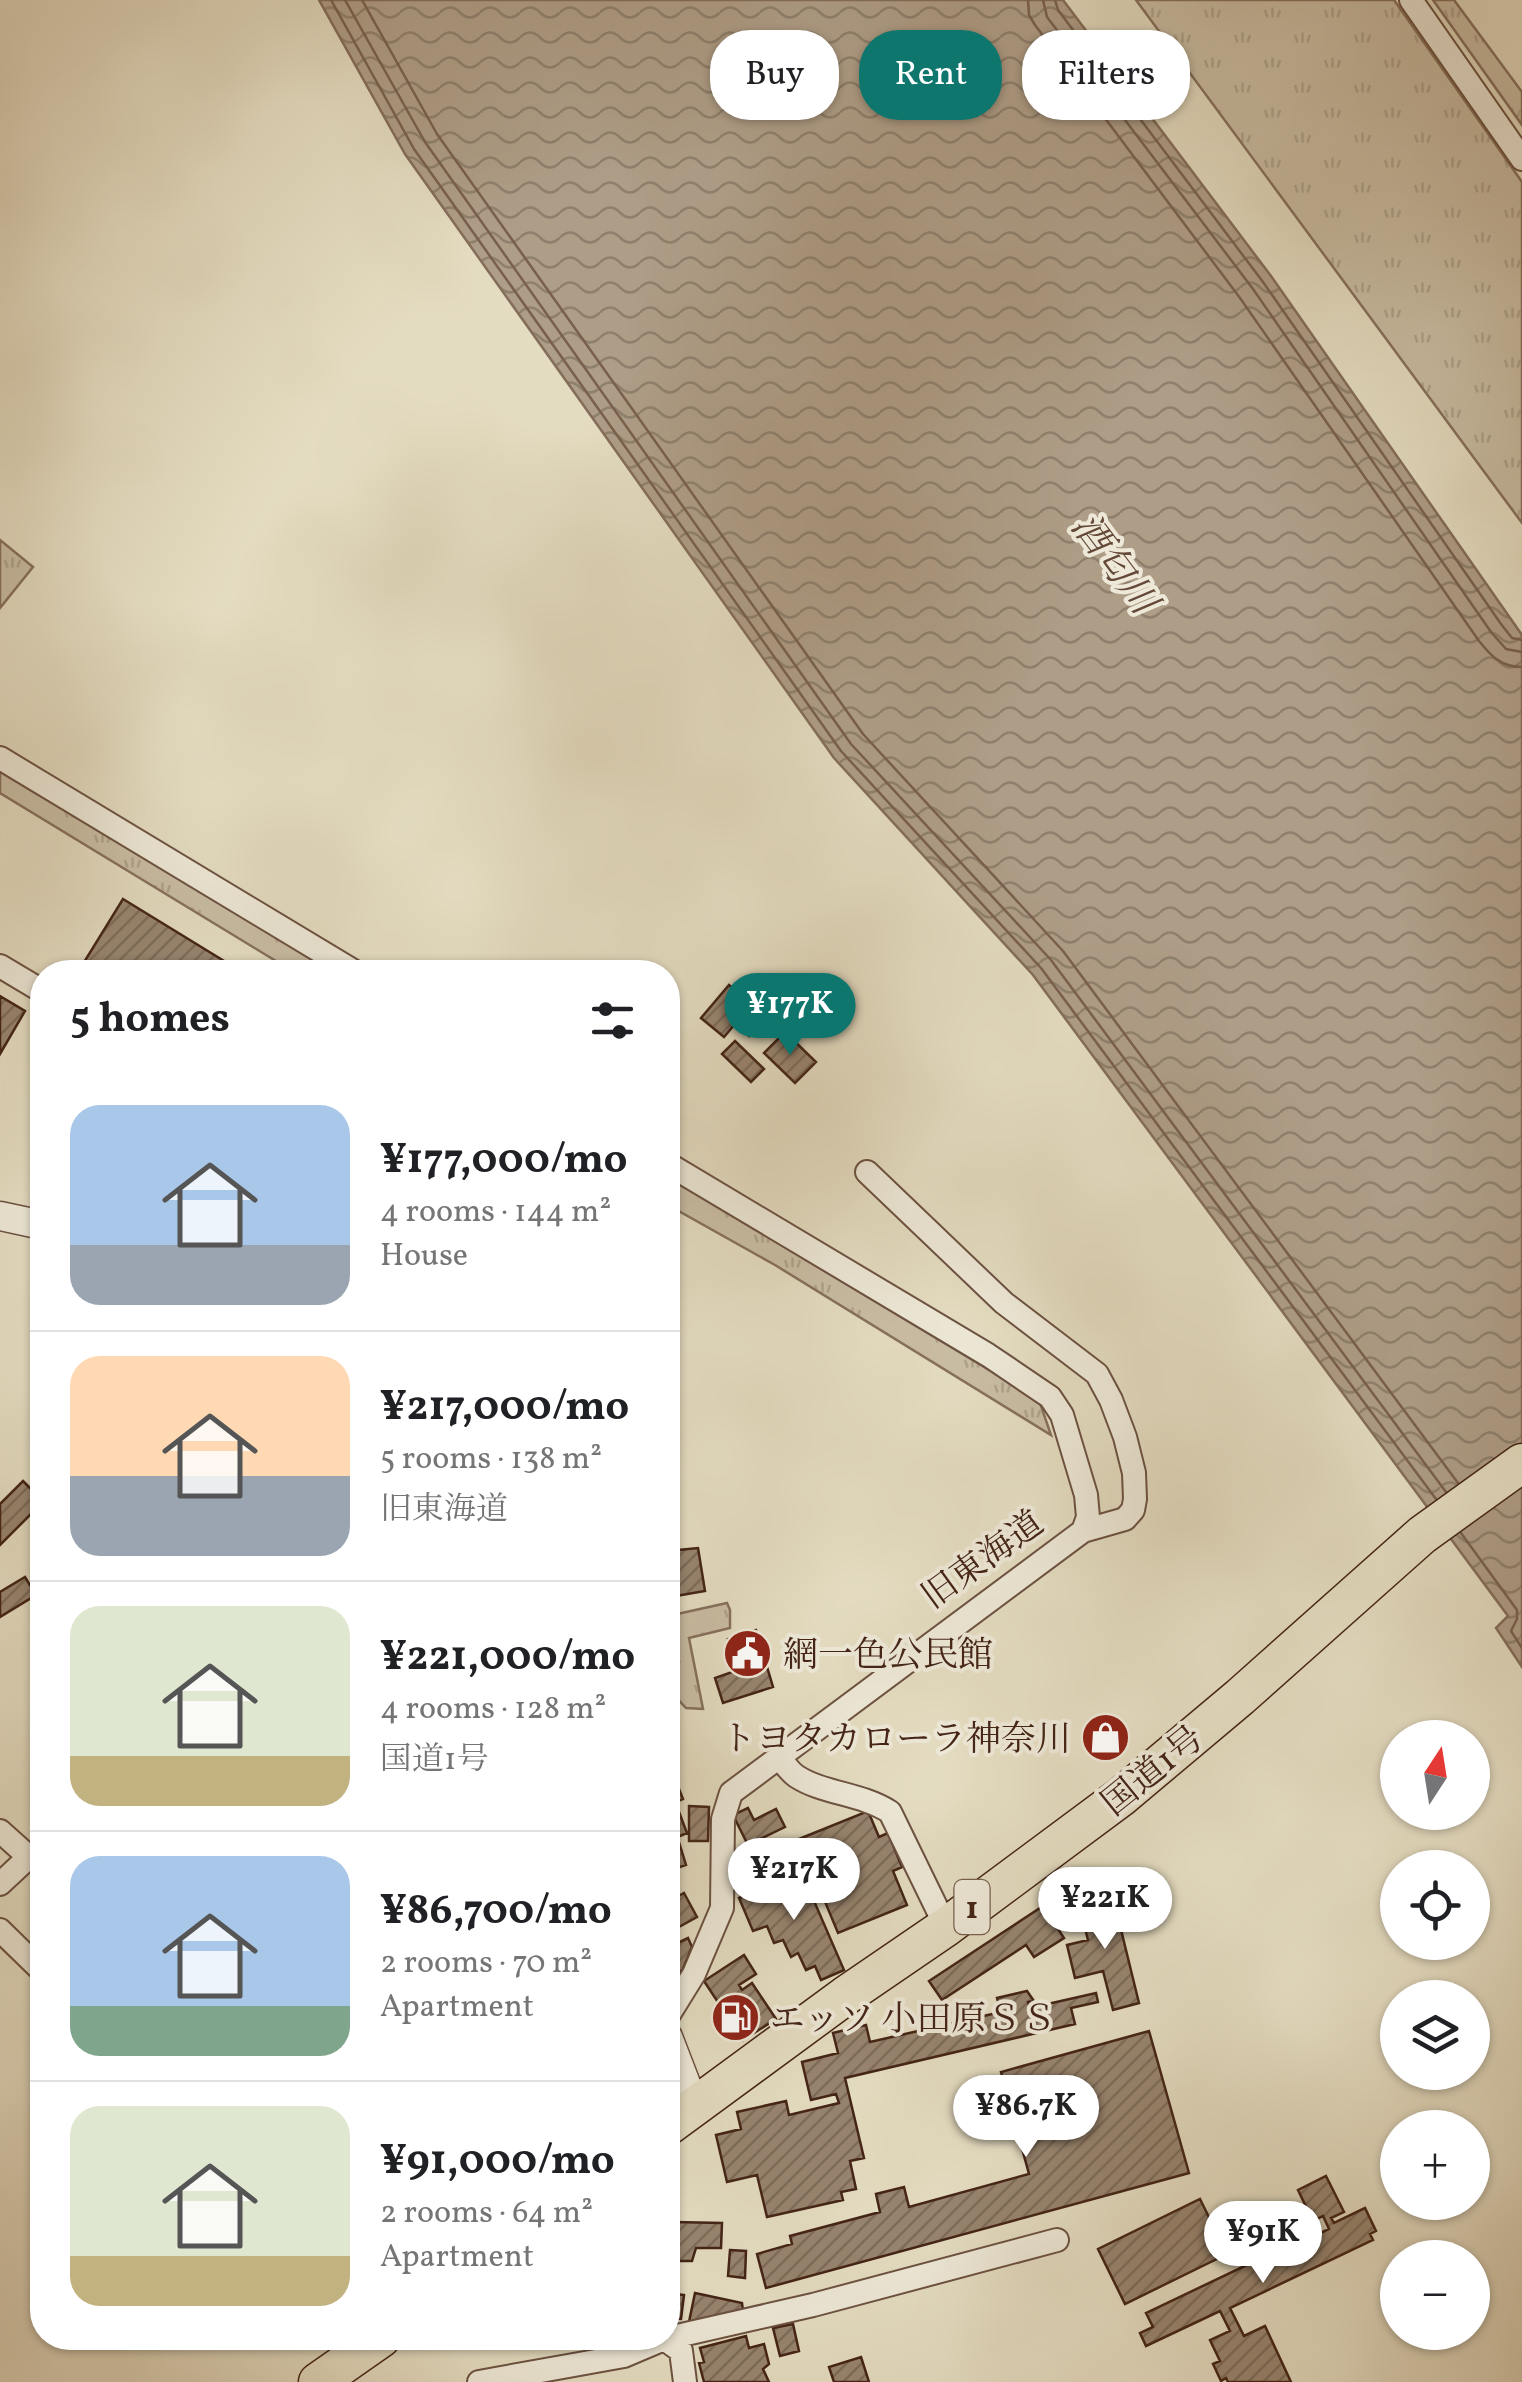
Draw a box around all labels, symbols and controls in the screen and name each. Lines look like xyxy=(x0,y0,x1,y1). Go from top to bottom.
chip: Buy xyxy=(710,30,839,120)
chip: Rent xyxy=(859,30,1002,120)
chip: Filters xyxy=(1022,30,1190,120)
water label: 酒匂川 xyxy=(1057,504,1170,630)
pin: ¥177K xyxy=(720,973,860,1058)
text: ¥177K xyxy=(747,983,833,1027)
text: 5 homes xyxy=(70,991,230,1050)
icon: filters xyxy=(585,993,640,1048)
text: ¥177,000/mo xyxy=(380,1132,628,1191)
icon: home xyxy=(150,1145,270,1265)
text: 4 rooms · 144 m² xyxy=(380,1191,611,1235)
text: House xyxy=(380,1235,468,1279)
text: ¥217,000/mo xyxy=(380,1379,629,1438)
icon: home xyxy=(150,1396,270,1516)
text: 5 rooms · 138 m² xyxy=(380,1438,602,1482)
text: 旧東海道 xyxy=(380,1489,508,1533)
street label: 旧東海道 xyxy=(913,1501,1055,1622)
public building icon: 網一色公民館 xyxy=(722,1628,774,1680)
text: ¥221,000/mo xyxy=(380,1629,635,1688)
place label: 網一色公民館 xyxy=(783,1633,993,1681)
icon: home xyxy=(150,1646,270,1766)
text: 4 rooms · 128 m² xyxy=(380,1688,606,1732)
shop icon: トヨタカローラ神奈川 xyxy=(1080,1712,1132,1764)
street label: 国道1号 xyxy=(1093,1716,1215,1828)
place label: トヨタカローラ神奈川 xyxy=(721,1717,1071,1765)
north arrow xyxy=(1380,1720,1490,1830)
map controls xyxy=(1380,1720,1490,2350)
text: 国道1号 xyxy=(380,1739,488,1783)
pin: ¥217K xyxy=(724,1838,864,1923)
text: ¥217K xyxy=(750,1848,838,1892)
button: locate xyxy=(1380,1850,1490,1960)
pin: ¥221K xyxy=(1035,1867,1175,1952)
text: ¥221K xyxy=(1060,1877,1150,1921)
road number: 1 xyxy=(954,1880,990,1934)
text: ¥86,700/mo xyxy=(380,1883,612,1942)
icon: home xyxy=(150,1896,270,2016)
text: 2 rooms · 70 m² xyxy=(380,1942,592,1986)
button: layers xyxy=(1380,1980,1490,2090)
text: Apartment xyxy=(380,1986,534,2030)
fuel station icon: エッソ 小田原ＳＳ xyxy=(709,1992,761,2044)
place label: エッソ 小田原ＳＳ xyxy=(770,1997,1056,2045)
pin: ¥86.7K xyxy=(945,2075,1107,2160)
text: ¥86.7K xyxy=(975,2085,1077,2129)
button: + xyxy=(1380,2110,1490,2220)
text: ¥91,000/mo xyxy=(380,2133,615,2192)
icon: home xyxy=(150,2146,270,2266)
text: 2 rooms · 64 m² xyxy=(380,2192,593,2236)
pin: ¥91K xyxy=(1204,2201,1322,2286)
text: ¥91K xyxy=(1226,2211,1300,2255)
text: Apartment xyxy=(380,2236,534,2280)
button: − xyxy=(1380,2240,1490,2350)

